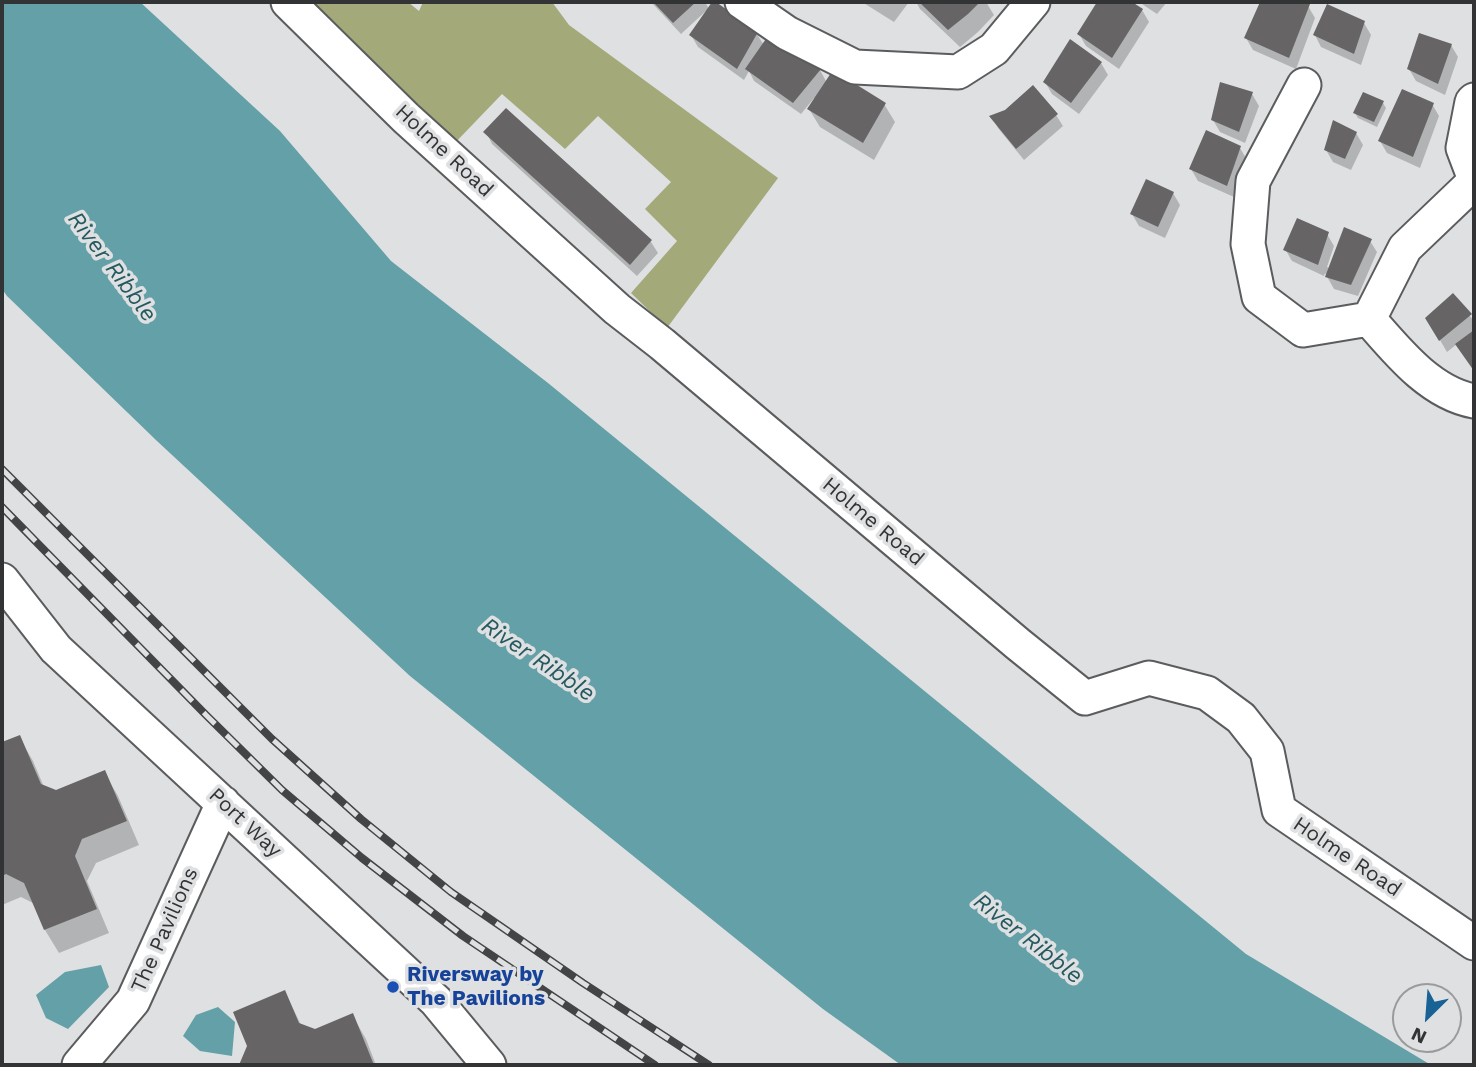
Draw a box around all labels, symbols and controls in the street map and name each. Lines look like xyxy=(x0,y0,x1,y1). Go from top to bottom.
street label: Holme Road xyxy=(390,99,498,203)
water label: River Ribble xyxy=(62,206,162,328)
street label: Holme Road xyxy=(817,472,929,572)
water label: River Ribble xyxy=(476,612,600,708)
street label: Port Way xyxy=(203,783,287,863)
street label: Holme Road xyxy=(1288,812,1406,902)
street label: The Pavilions xyxy=(126,864,204,996)
water label: River Ribble xyxy=(968,888,1088,990)
place label: Riversway by The Pavilions xyxy=(407,962,545,1012)
marker: Riversway by The Pavilions xyxy=(385,979,401,995)
north arrow xyxy=(1392,983,1462,1053)
text: N xyxy=(1408,1022,1430,1049)

